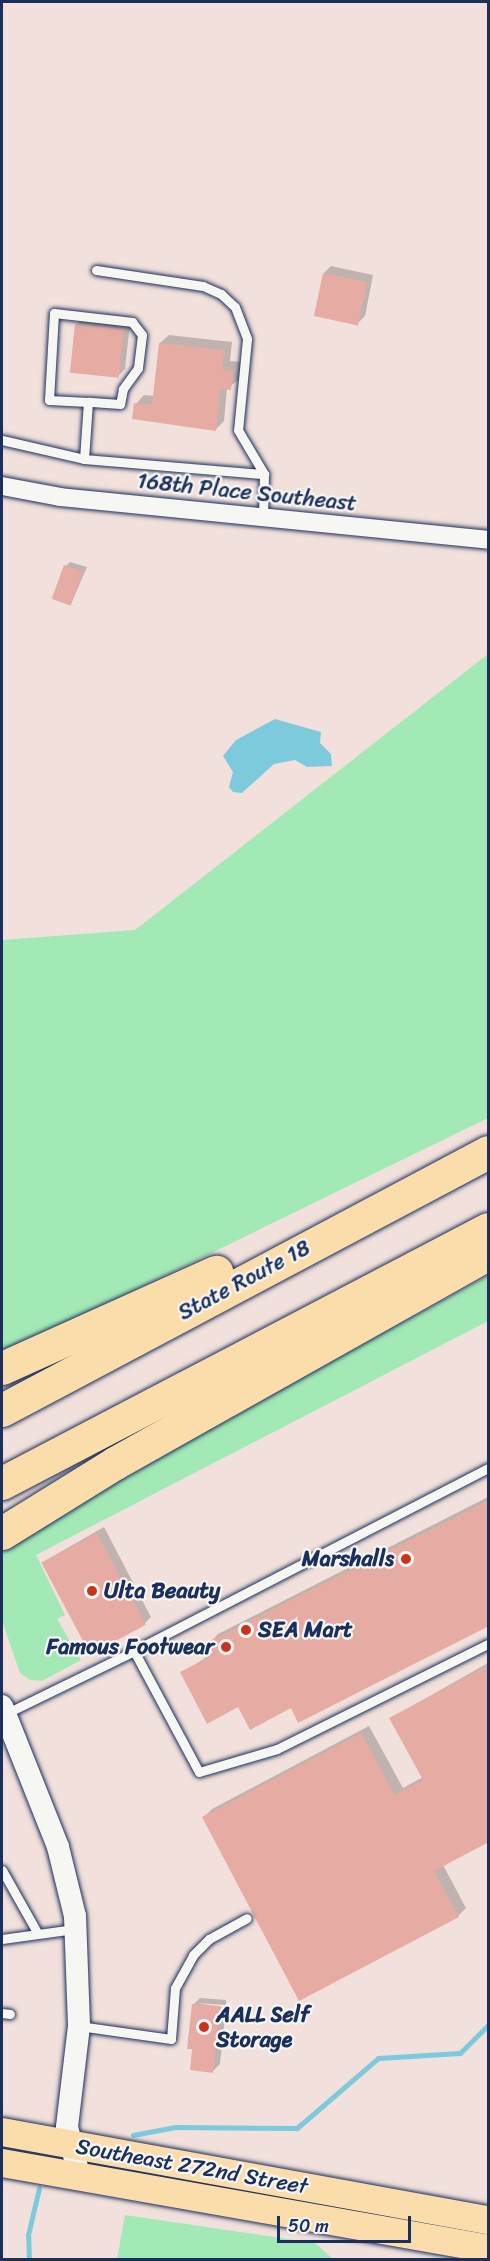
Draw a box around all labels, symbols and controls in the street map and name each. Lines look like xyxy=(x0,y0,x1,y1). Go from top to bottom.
street label: 168th Place Southeast xyxy=(137,467,357,517)
street label: State Route 18 xyxy=(173,1234,315,1326)
place label: Marshalls xyxy=(302,1546,394,1572)
marker: Marshalls xyxy=(399,1552,413,1566)
place label: Ulta Beauty xyxy=(104,1578,220,1604)
marker: Ulta Beauty xyxy=(85,1584,99,1598)
place label: SEA Mart xyxy=(258,1617,352,1643)
marker: SEA Mart xyxy=(239,1623,253,1637)
place label: Famous Footwear xyxy=(45,1634,214,1660)
marker: Famous Footwear xyxy=(219,1640,233,1654)
place label: AALL Self Storage xyxy=(216,2001,312,2052)
marker: AALL Self Storage xyxy=(197,2020,211,2034)
street label: Southeast 272nd Street xyxy=(74,2133,310,2199)
scale bar xyxy=(280,2204,414,2242)
text: 50 m xyxy=(288,2210,329,2242)

